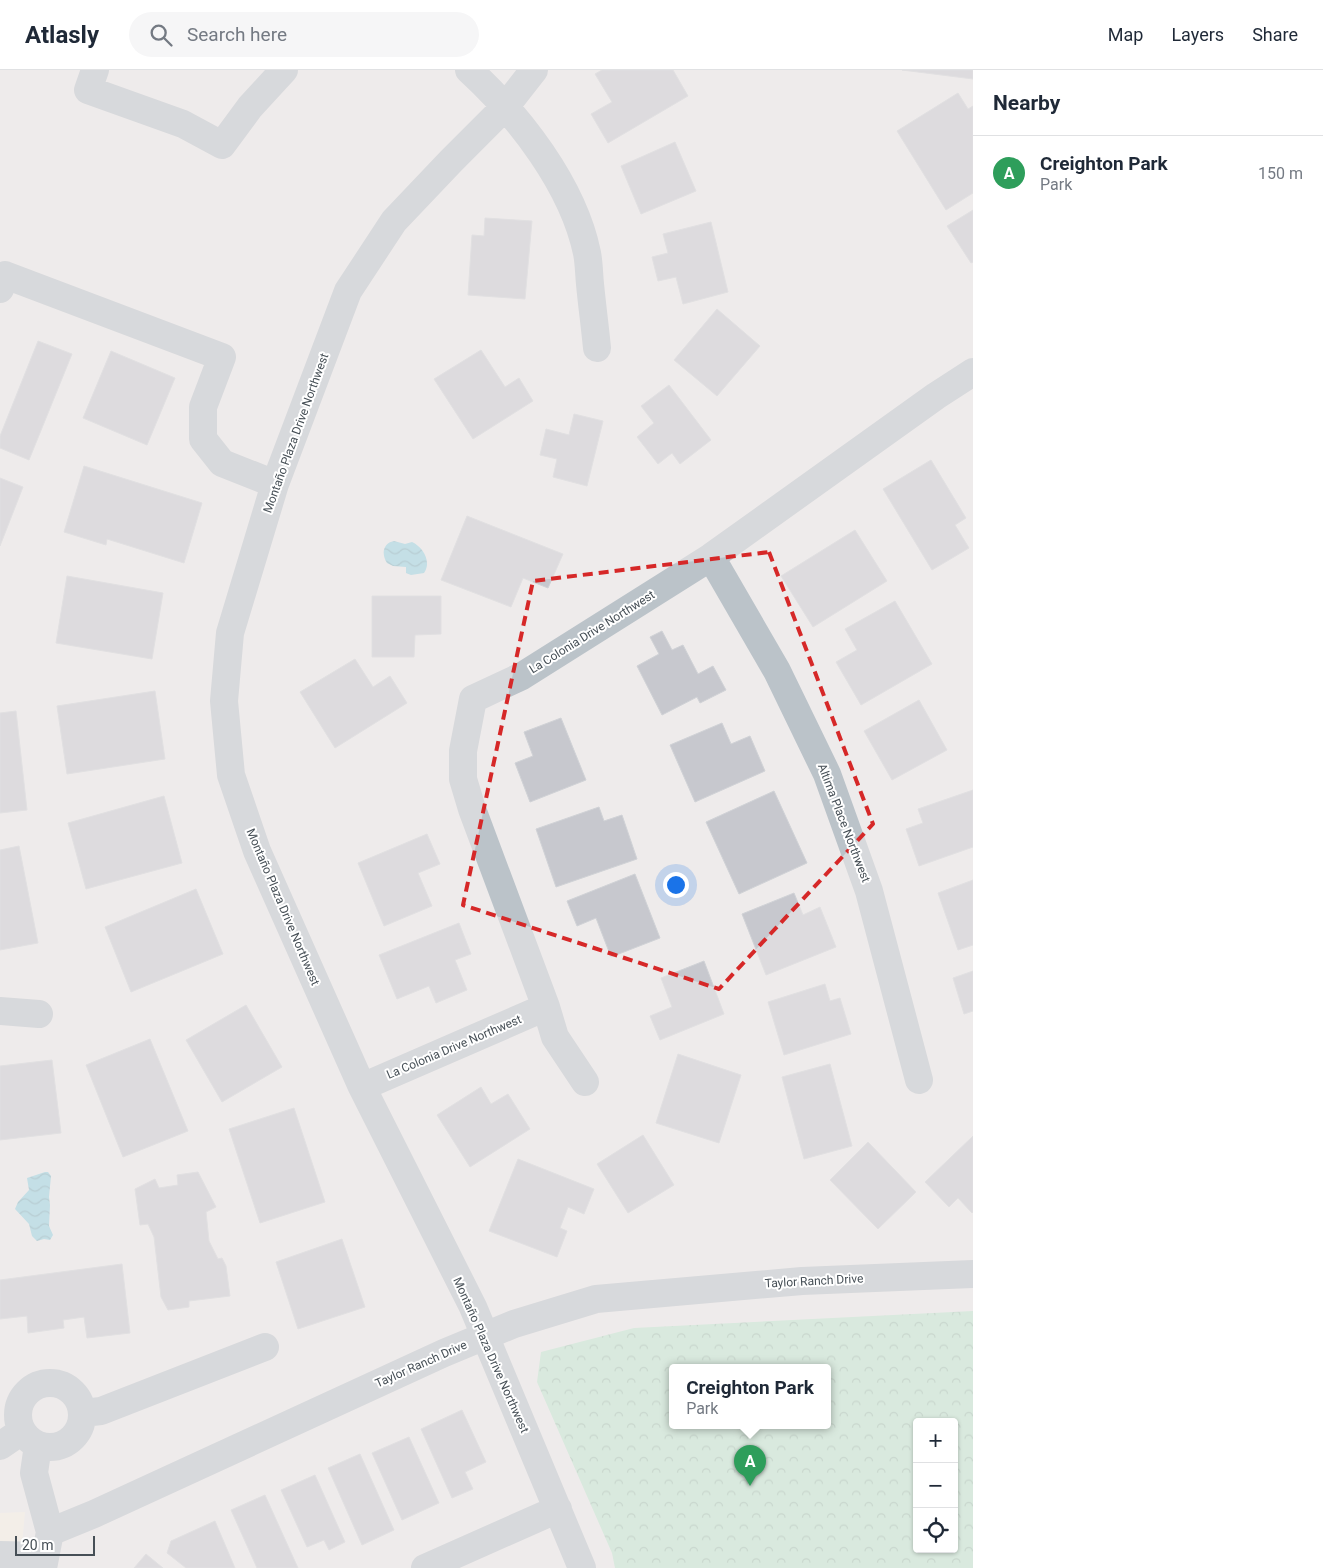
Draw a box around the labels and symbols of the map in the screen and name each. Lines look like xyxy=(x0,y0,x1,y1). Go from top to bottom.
street label: Montaño Plaza Drive Northwest xyxy=(261,351,332,515)
street label: La Colonia Drive Northwest xyxy=(527,588,657,676)
street label: Altima Place Northwest xyxy=(815,762,873,884)
street label: Montaño Plaza Drive Northwest xyxy=(244,826,322,988)
your location xyxy=(663,872,689,898)
street label: La Colonia Drive Northwest xyxy=(384,1012,524,1082)
street label: Taylor Ranch Drive xyxy=(764,1271,864,1291)
street label: Montaño Plaza Drive Northwest xyxy=(450,1275,532,1435)
street label: Taylor Ranch Drive xyxy=(373,1338,469,1390)
pin: A xyxy=(734,1445,766,1486)
scale bar xyxy=(15,1533,95,1556)

